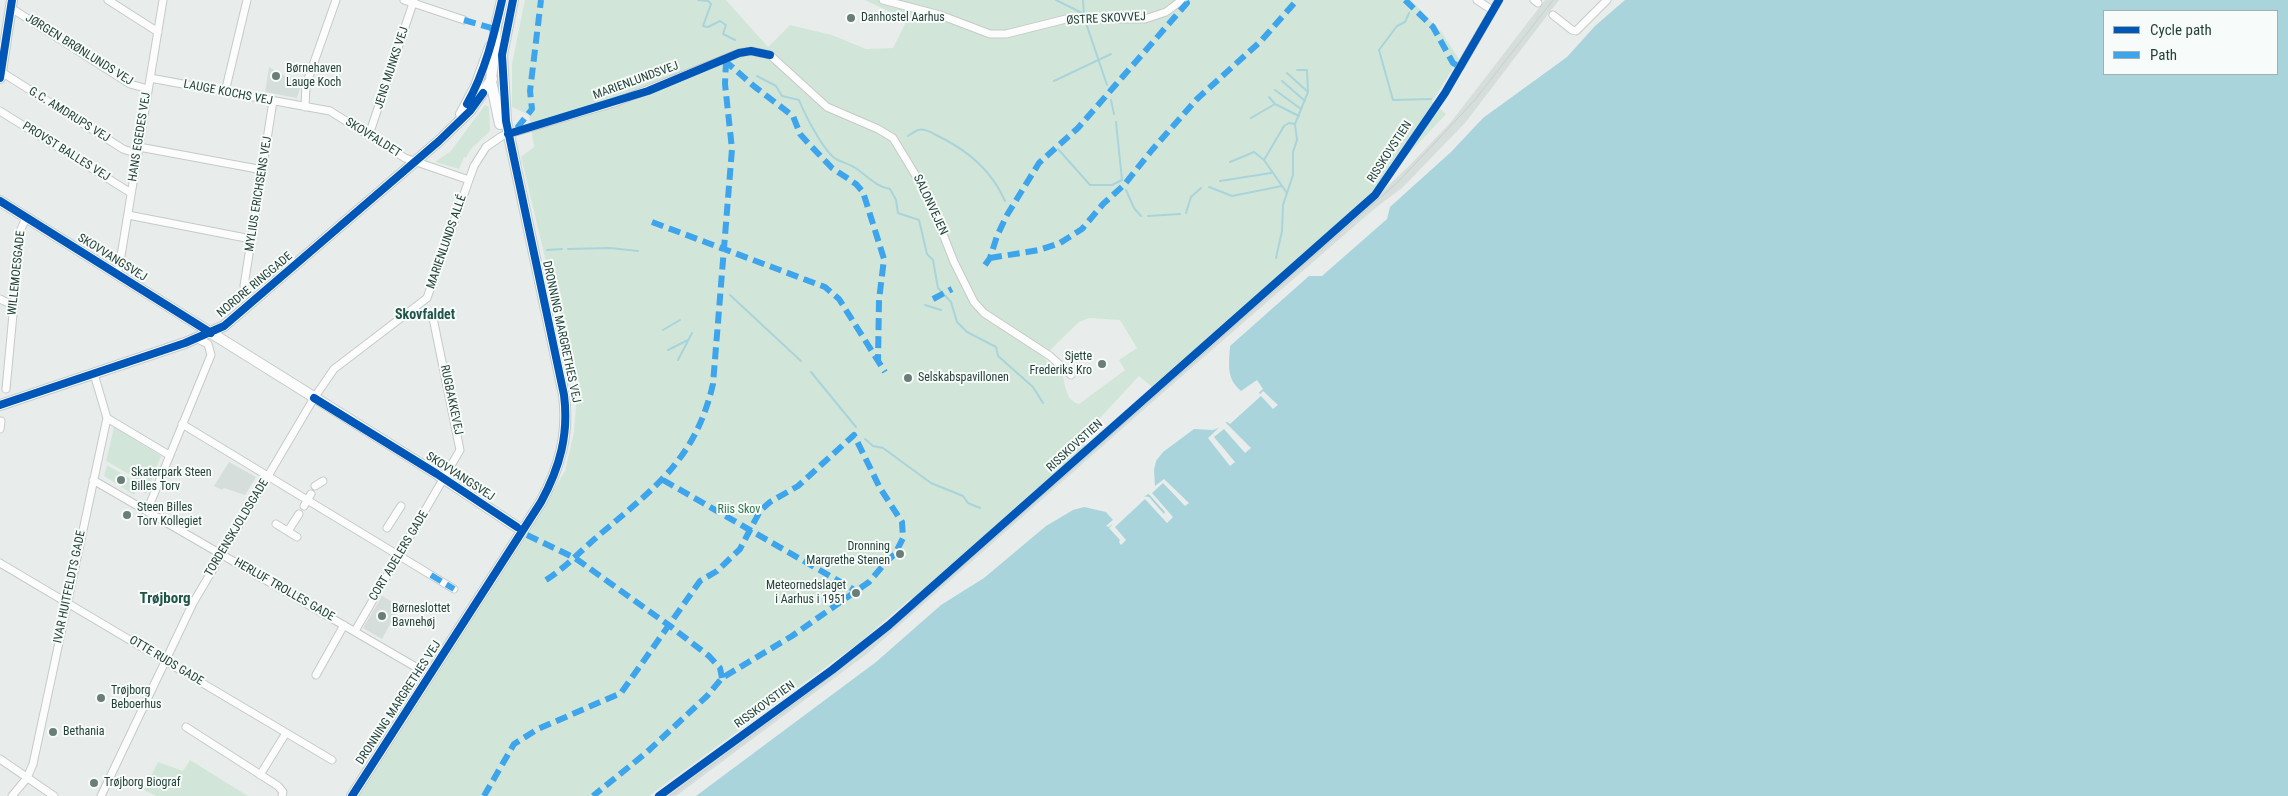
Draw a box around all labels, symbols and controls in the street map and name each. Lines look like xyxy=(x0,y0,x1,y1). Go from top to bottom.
street label: ØSTRE SKOVVEJ xyxy=(1066,10,1146,28)
legend xyxy=(2103,10,2278,75)
street label: JØRGEN BRØNLUNDS VEJ xyxy=(23,11,135,89)
place label: Danhostel Aarhus xyxy=(861,11,945,25)
marker: Danhostel Aarhus xyxy=(845,12,857,24)
text: Cycle path xyxy=(2150,21,2212,39)
street label: JENS MUNKS VEJ xyxy=(372,25,412,111)
text: Path xyxy=(2150,46,2177,64)
street label: MARIENLUNDSVEJ xyxy=(591,59,681,103)
place label: Børnehaven Lauge Koch xyxy=(286,62,342,90)
marker: Børnehaven Lauge Koch xyxy=(270,70,282,82)
street label: LAUGE KOCHS VEJ xyxy=(182,77,274,109)
street label: G.C. AMDRUPS VEJ xyxy=(26,84,112,146)
street label: HANS EGEDES VEJ xyxy=(126,91,154,183)
street label: SKOVFALDET xyxy=(342,115,404,161)
street label: RISSKOVSTIEN xyxy=(1365,118,1415,186)
street label: PROVST BALLES VEJ xyxy=(20,119,112,185)
street label: MYLIUS ERICHSENS VEJ xyxy=(243,135,275,253)
street label: SALONVEJEN xyxy=(910,172,950,238)
street label: MARIENLUNDS ALLÉ xyxy=(424,193,470,291)
street label: WILLEMOESGADE xyxy=(5,230,29,316)
street label: SKOVVANGSVEJ xyxy=(75,231,149,285)
street label: NORDRE RINGGADE xyxy=(214,249,296,321)
street label: DRONNING MARGRETHES VEJ xyxy=(539,260,583,404)
district label: Skovfaldet xyxy=(395,307,455,323)
place label: Sjette Frederiks Kro xyxy=(1029,350,1092,378)
marker: Sjette Frederiks Kro xyxy=(1096,358,1108,370)
street label: RUGBAKKEVEJ xyxy=(437,364,465,436)
place label: Selskabspavillonen xyxy=(918,371,1009,385)
marker: Selskabspavillonen xyxy=(902,372,914,384)
street label: RISSKOVSTIEN xyxy=(1044,417,1106,475)
street label: SKOVVANGSVEJ xyxy=(423,449,497,505)
place label: Skaterpark Steen Billes Torv xyxy=(131,466,212,494)
marker: Skaterpark Steen Billes Torv xyxy=(115,474,127,486)
street label: TORDENSKJOLDSGADE xyxy=(202,477,272,579)
place label: Steen Billes Torv Kollegiet xyxy=(137,501,202,529)
park label: Riis Skov xyxy=(718,503,760,517)
street label: CORT ADELERS GADE xyxy=(366,508,432,604)
marker: Steen Billes Torv Kollegiet xyxy=(121,509,133,521)
street label: IVAR HUITFELDTS GADE xyxy=(51,529,89,645)
place label: Dronning Margrethe Stenen xyxy=(806,540,890,568)
marker: Dronning Margrethe Stenen xyxy=(894,548,906,560)
street label: HERLUF TROLLES GADE xyxy=(231,555,337,625)
place label: Meteornedslaget i Aarhus i 1951 xyxy=(766,579,846,607)
marker: Meteornedslaget i Aarhus i 1951 xyxy=(850,587,862,599)
district label: Trøjborg xyxy=(139,590,191,608)
place label: Børneslottet Bavnehøj xyxy=(392,602,450,630)
marker: Børneslottet Bavnehøj xyxy=(376,610,388,622)
street label: OTTE RUDS GADE xyxy=(126,633,206,689)
street label: DRONNING MARGRETHES VEJ xyxy=(354,638,444,768)
street label: RISSKOVSTIEN xyxy=(732,678,798,732)
place label: Trøjborg Beboerhus xyxy=(111,684,161,712)
marker: Trøjborg Beboerhus xyxy=(95,692,107,704)
place label: Bethania xyxy=(63,725,105,739)
marker: Bethania xyxy=(47,726,59,738)
place label: Trøjborg Biograf xyxy=(104,776,181,790)
marker: Trøjborg Biograf xyxy=(88,777,100,789)

